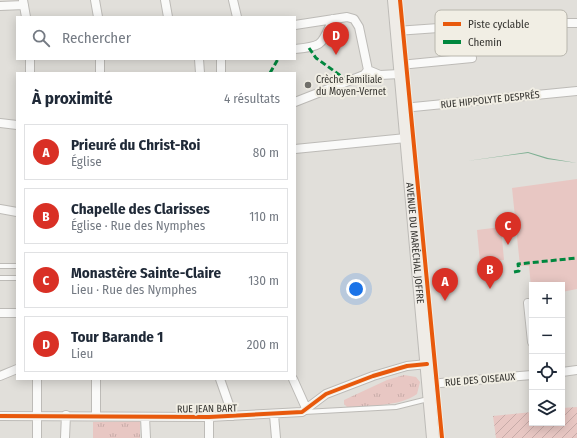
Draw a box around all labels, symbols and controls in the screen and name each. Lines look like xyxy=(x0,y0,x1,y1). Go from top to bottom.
legend xyxy=(435,10,567,56)
search box xyxy=(16,16,296,60)
text: Piste cyclable xyxy=(468,18,529,31)
pin: D xyxy=(323,22,349,55)
icon: search xyxy=(30,27,52,49)
text: Rechercher xyxy=(62,29,131,47)
text: Chemin xyxy=(468,36,502,49)
place label: Crèche Familiale du Moyen-Vernet xyxy=(316,74,387,98)
marker: Crèche Familiale du Moyen-Vernet xyxy=(303,80,313,90)
street label: RUE HIPPOLYTE DESPRÉS xyxy=(440,87,540,111)
text: À proximité xyxy=(32,88,113,109)
text: 4 résultats xyxy=(224,91,280,106)
text: Prieuré du Christ-Roi xyxy=(71,136,200,154)
text: A xyxy=(42,145,50,160)
text: 80 m xyxy=(253,145,279,160)
text: Église xyxy=(71,154,102,169)
street label: AVENUE DU MARÉCHAL JOFFRE xyxy=(403,182,426,305)
text: Chapelle des Clarisses xyxy=(71,200,210,218)
text: B xyxy=(42,209,50,224)
text: 110 m xyxy=(249,209,279,224)
pin: C xyxy=(495,212,521,245)
text: Église · Rue des Nymphes xyxy=(71,218,205,233)
pin: B xyxy=(477,256,503,289)
text: Monastère Sainte-Claire xyxy=(71,264,221,282)
pin: A xyxy=(432,268,458,301)
text: C xyxy=(43,273,49,288)
text: 130 m xyxy=(248,273,279,288)
your location xyxy=(346,279,366,299)
text: Lieu · Rue des Nymphes xyxy=(71,282,197,297)
map controls xyxy=(529,282,565,426)
button: + xyxy=(529,282,565,318)
button: − xyxy=(529,318,565,354)
text: Tour Barande 1 xyxy=(71,328,163,346)
text: D xyxy=(42,337,50,352)
text: 200 m xyxy=(247,337,279,352)
text: Lieu xyxy=(71,346,93,361)
button: locate xyxy=(529,354,565,390)
street label: RUE DES OISEAUX xyxy=(444,371,516,389)
button: layers xyxy=(529,390,565,426)
street label: RUE JEAN BART xyxy=(177,402,237,416)

